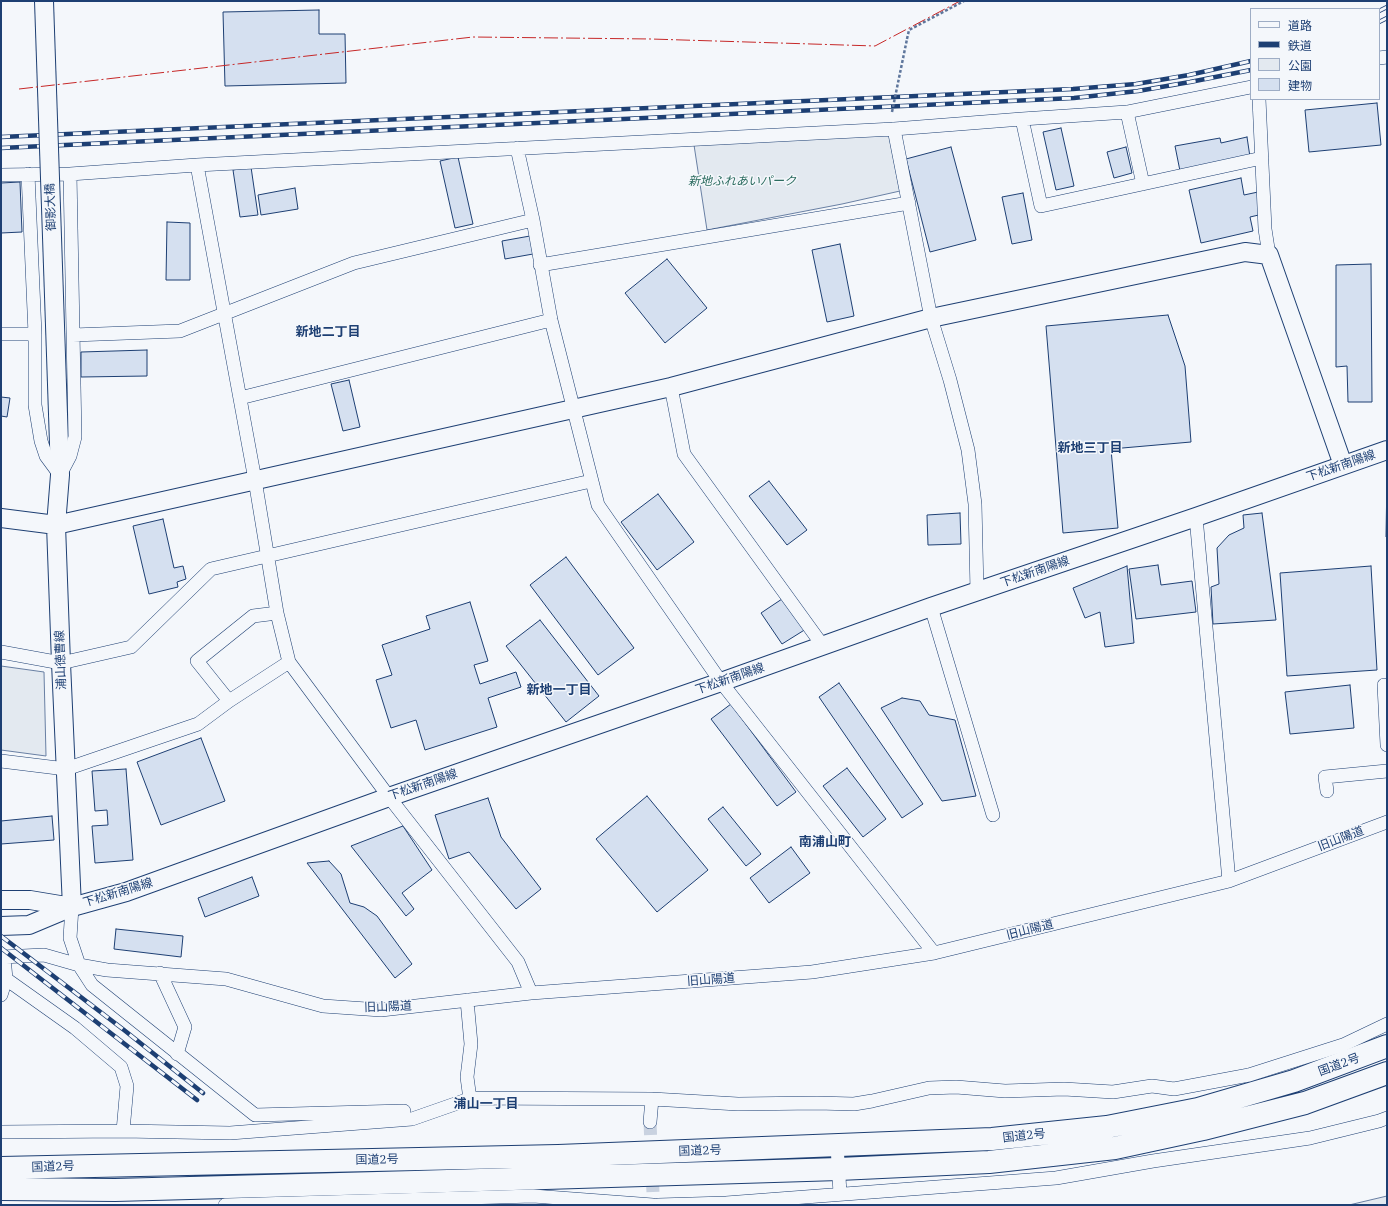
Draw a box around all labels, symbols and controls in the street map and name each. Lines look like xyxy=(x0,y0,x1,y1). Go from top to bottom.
legend xyxy=(1250,8,1380,100)
text: 道路 xyxy=(1288,18,1312,33)
text: 鉄道 xyxy=(1288,38,1312,53)
text: 公園 xyxy=(1288,58,1312,73)
text: 建物 xyxy=(1288,78,1312,93)
park label: 新地ふれあいパーク xyxy=(688,175,796,189)
street label: 御影大橋 xyxy=(43,183,59,231)
district label: 新地二丁目 xyxy=(296,324,360,340)
district label: 新地三丁目 xyxy=(1058,440,1122,456)
street label: 下松新南陽線 xyxy=(1305,447,1377,485)
street label: 下松新南陽線 xyxy=(999,553,1071,591)
street label: 浦山徳曹線 xyxy=(53,630,69,690)
street label: 下松新南陽線 xyxy=(694,660,766,698)
district label: 新地一丁目 xyxy=(527,682,591,698)
street label: 下松新南陽線 xyxy=(387,766,459,804)
street label: 旧山陽道 xyxy=(1316,824,1366,854)
district label: 南浦山町 xyxy=(799,834,851,850)
street label: 下松新南陽線 xyxy=(81,876,155,910)
street label: 旧山陽道 xyxy=(1005,917,1055,943)
street label: 旧山陽道 xyxy=(687,971,735,989)
street label: 旧山陽道 xyxy=(364,999,412,1015)
street label: 国道2号 xyxy=(1316,1051,1362,1079)
district label: 浦山一丁目 xyxy=(454,1096,518,1112)
street label: 国道2号 xyxy=(1002,1127,1046,1145)
street label: 国道2号 xyxy=(678,1143,722,1159)
street label: 国道2号 xyxy=(355,1152,399,1168)
street label: 国道2号 xyxy=(31,1159,75,1175)

